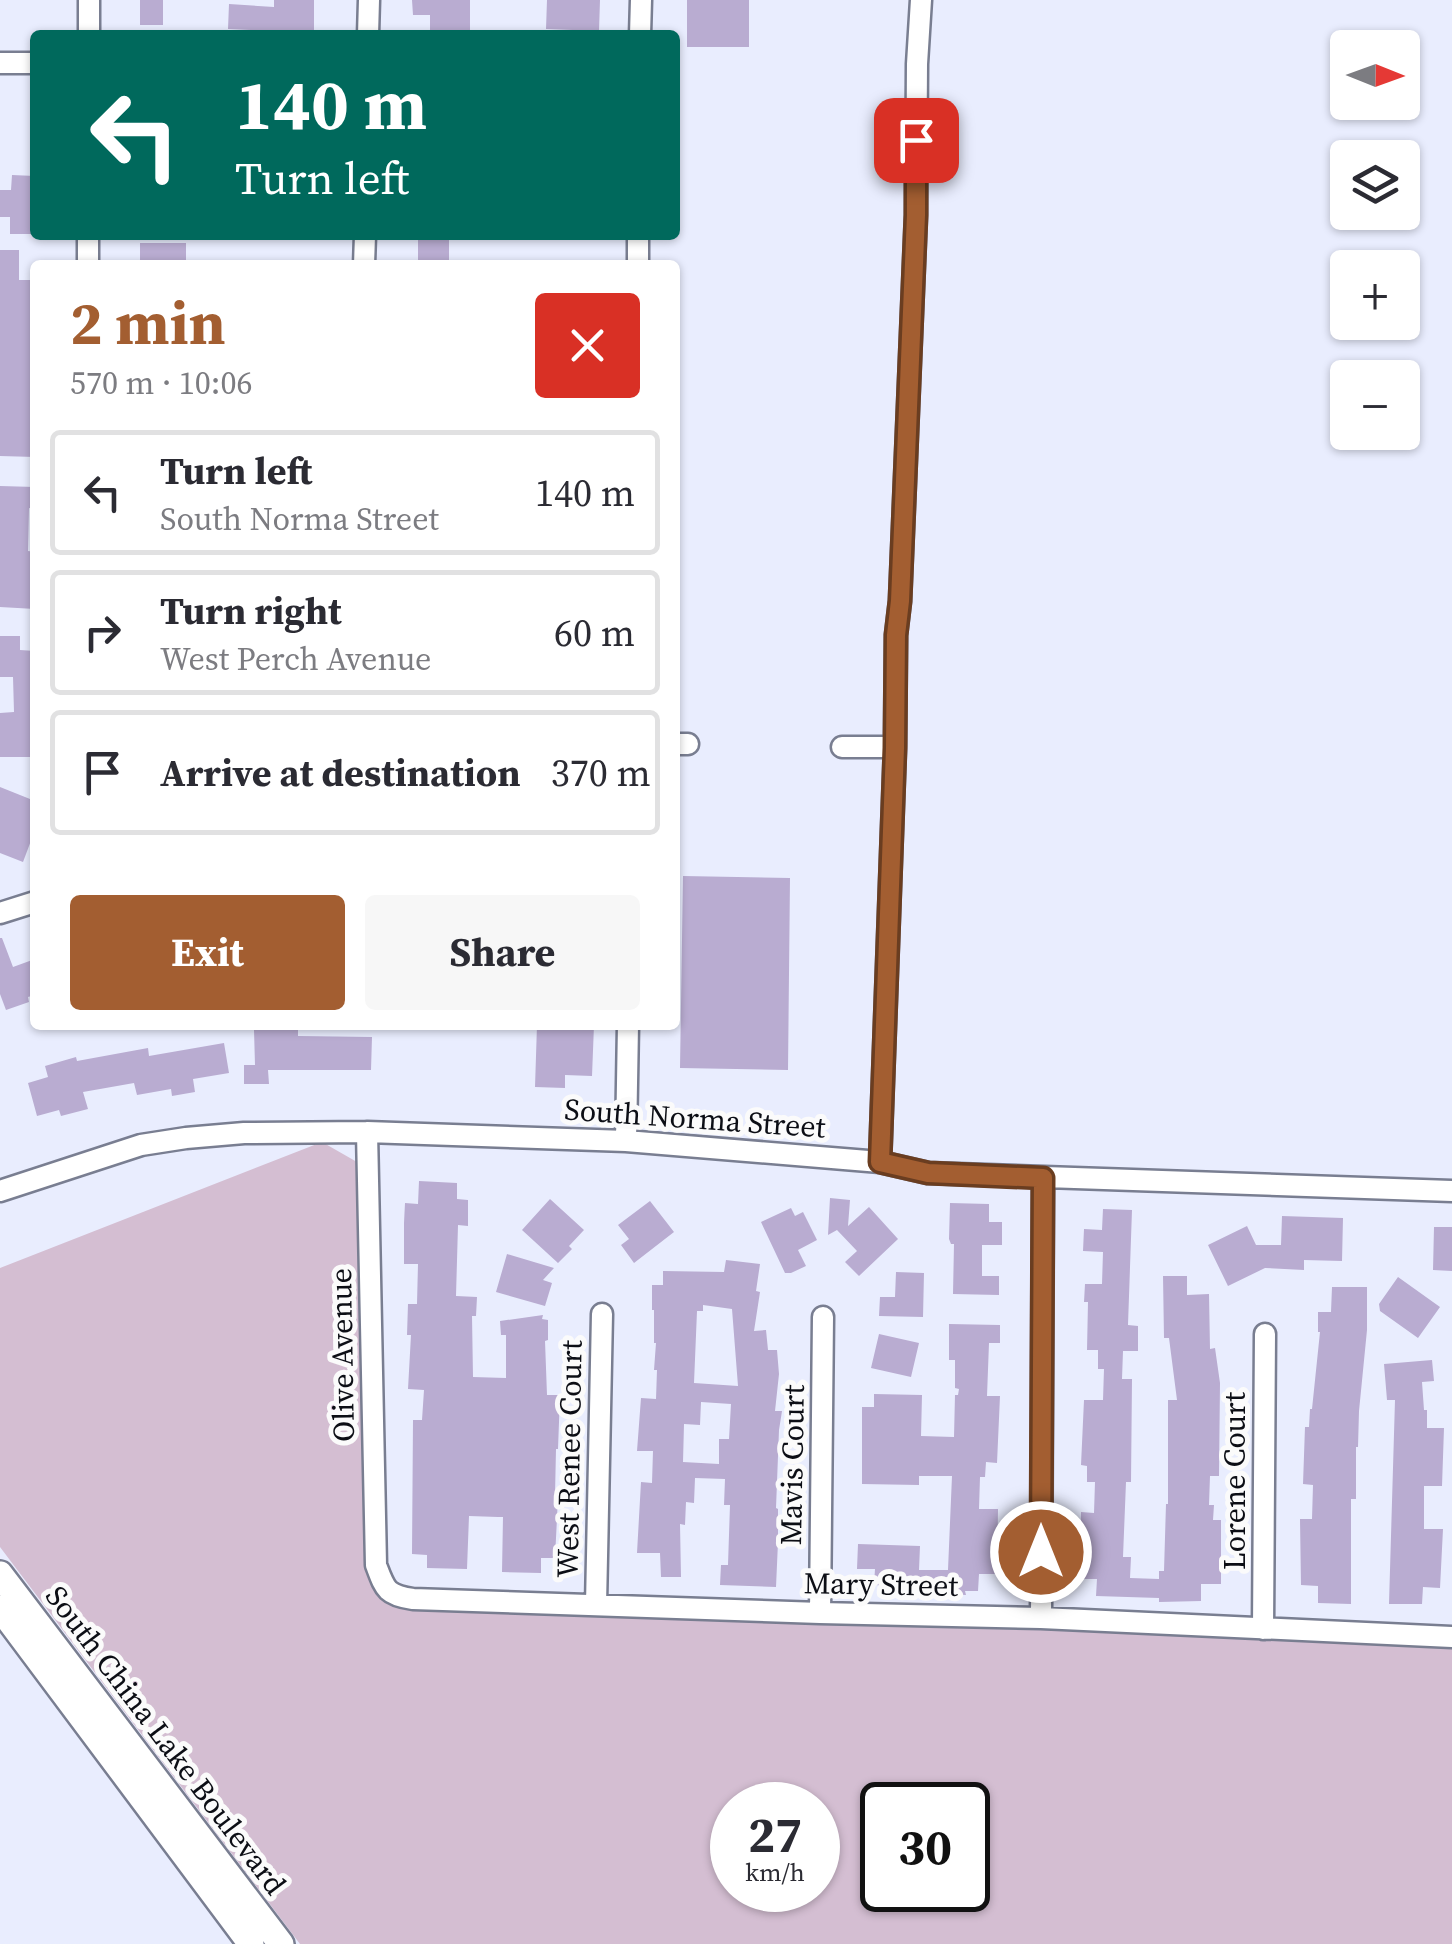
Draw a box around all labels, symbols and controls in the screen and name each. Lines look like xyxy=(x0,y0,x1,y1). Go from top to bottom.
north arrow xyxy=(1330,30,1420,120)
map controls xyxy=(1330,30,1420,450)
text: 140 m xyxy=(235,56,427,152)
icon: left xyxy=(70,70,200,200)
pin xyxy=(874,98,959,183)
icon: arrive xyxy=(889,113,944,168)
button: layers xyxy=(1330,140,1420,230)
text: Turn left xyxy=(235,147,409,209)
button: + xyxy=(1330,250,1420,340)
text: 2 min xyxy=(70,282,226,364)
button: close xyxy=(535,293,640,398)
button: − xyxy=(1330,360,1420,450)
text: 570 m · 10:06 xyxy=(70,361,252,405)
text: Turn left xyxy=(160,445,312,497)
icon: left xyxy=(75,465,130,520)
text: 140 m xyxy=(535,467,635,519)
text: South Norma Street xyxy=(160,497,439,541)
text: Turn right xyxy=(160,585,342,637)
icon: right xyxy=(75,605,130,660)
text: 60 m xyxy=(554,607,635,659)
text: West Perch Avenue xyxy=(160,637,431,681)
icon: arrive xyxy=(75,745,130,800)
text: Arrive at destination xyxy=(160,747,521,799)
text: 370 m xyxy=(551,747,651,799)
button: Exit xyxy=(70,895,345,1010)
button: Share xyxy=(365,895,640,1010)
street label: South Norma Street xyxy=(563,1088,827,1148)
street label: Olive Avenue xyxy=(320,1268,364,1442)
street label: West Renee Court xyxy=(546,1340,592,1578)
street label: Mavis Court xyxy=(770,1384,814,1546)
street label: Lorene Court xyxy=(1214,1392,1255,1570)
position arrow xyxy=(989,1500,1093,1604)
street label: Mary Street xyxy=(803,1562,959,1606)
street label: South China Lake Boulevard xyxy=(36,1577,296,1903)
speed limit sign: 30 xyxy=(860,1782,990,1912)
text: 27 xyxy=(748,1800,802,1869)
text: km/h xyxy=(745,1855,805,1889)

